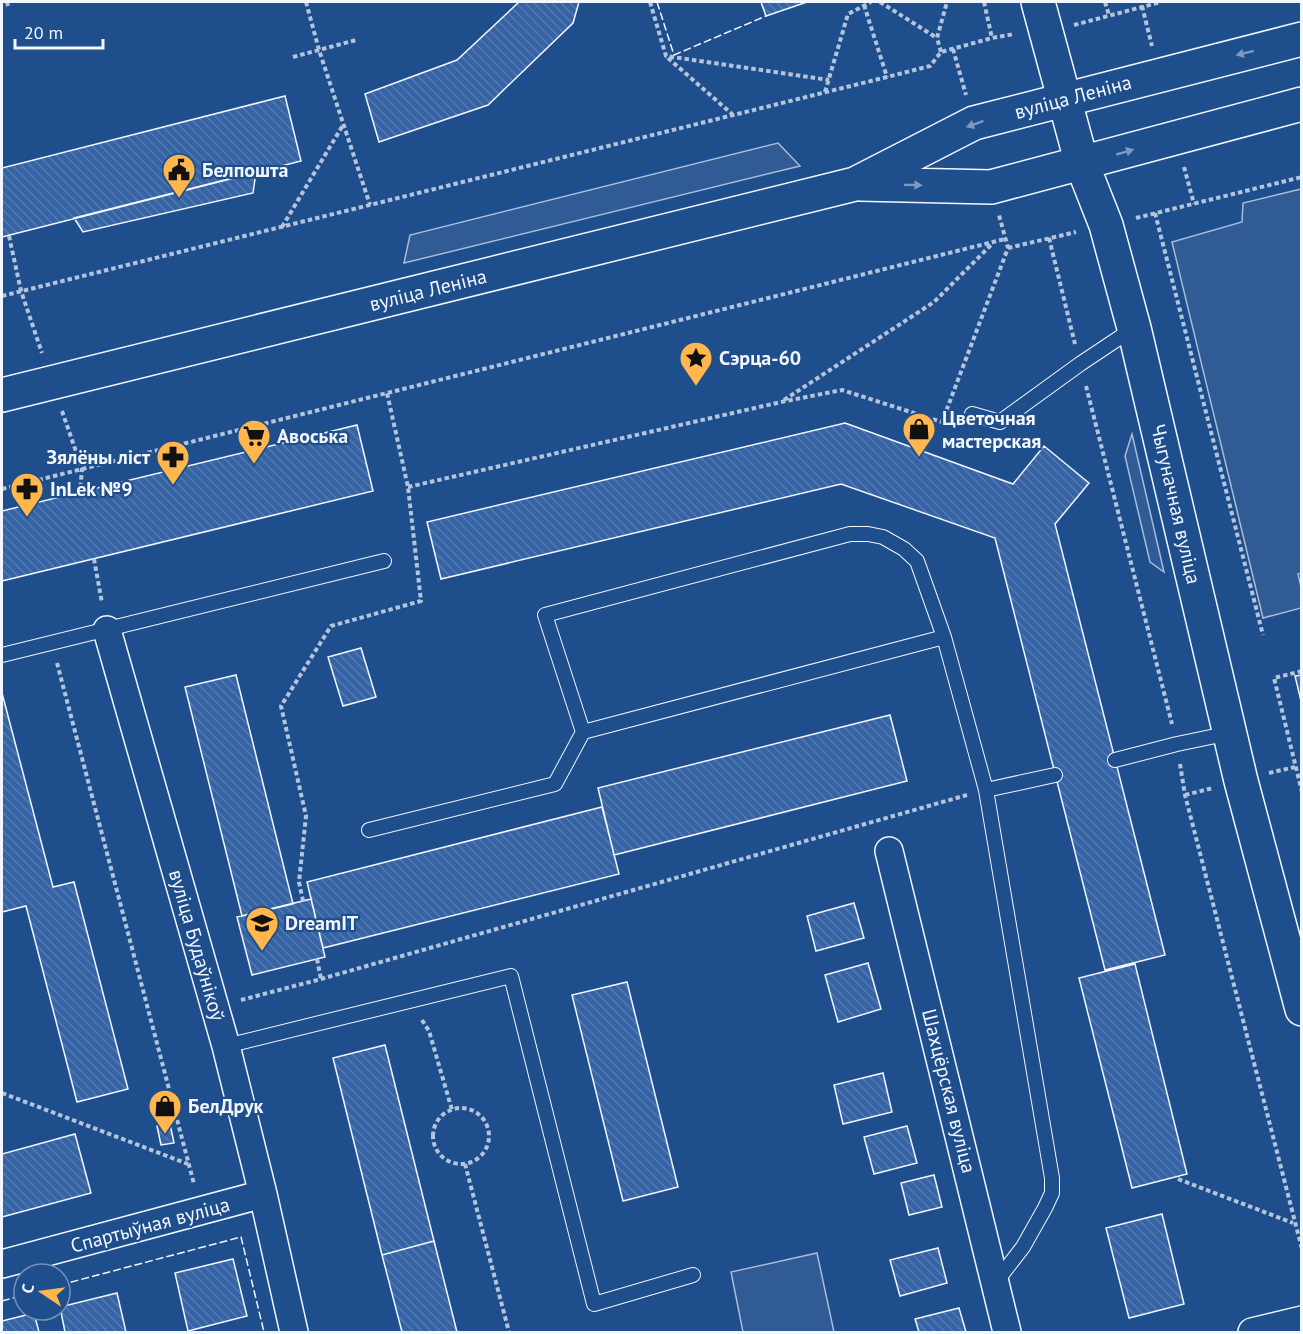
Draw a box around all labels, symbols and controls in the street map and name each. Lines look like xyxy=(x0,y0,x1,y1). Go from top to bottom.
scale bar xyxy=(15,12,104,50)
text: 20 m xyxy=(24,21,63,44)
one-way arrow xyxy=(1236,49,1254,58)
street label: вуліца Леніна xyxy=(1012,69,1134,125)
one-way arrow xyxy=(966,120,984,130)
one-way arrow xyxy=(1116,147,1134,156)
public building icon: Белпошта xyxy=(161,152,197,199)
place label: Белпошта xyxy=(202,157,288,183)
one-way arrow xyxy=(904,181,923,190)
street label: вуліца Леніна xyxy=(367,263,489,317)
place icon: Сэрца-60 xyxy=(678,340,714,387)
place label: Сэрца-60 xyxy=(719,345,801,371)
place label: Цветочная мастерская xyxy=(942,405,1041,454)
shop icon: Цветочная мастерская xyxy=(901,411,937,458)
supermarket icon: Авоська xyxy=(236,418,272,465)
street label: Чыгуначная вуліца xyxy=(1145,421,1207,587)
place label: Авоська xyxy=(277,423,348,449)
pharmacy icon: Зялёны ліст xyxy=(155,439,191,486)
place label: Зялёны ліст xyxy=(47,444,151,470)
pharmacy icon: InLek №9 xyxy=(9,471,45,518)
place label: InLek №9 xyxy=(50,476,133,502)
street label: вуліца Будаўнікоў xyxy=(163,866,231,1024)
school or university icon: DreamIT xyxy=(244,905,280,952)
place label: DreamIT xyxy=(285,910,359,936)
street label: Шахцёрская вуліца xyxy=(916,1006,982,1176)
shop icon: БелДрук xyxy=(147,1088,183,1135)
place label: БелДрук xyxy=(188,1093,264,1119)
street label: Спартыўная вуліца xyxy=(67,1191,233,1259)
north arrow xyxy=(12,1262,72,1322)
text: С xyxy=(17,1282,38,1295)

